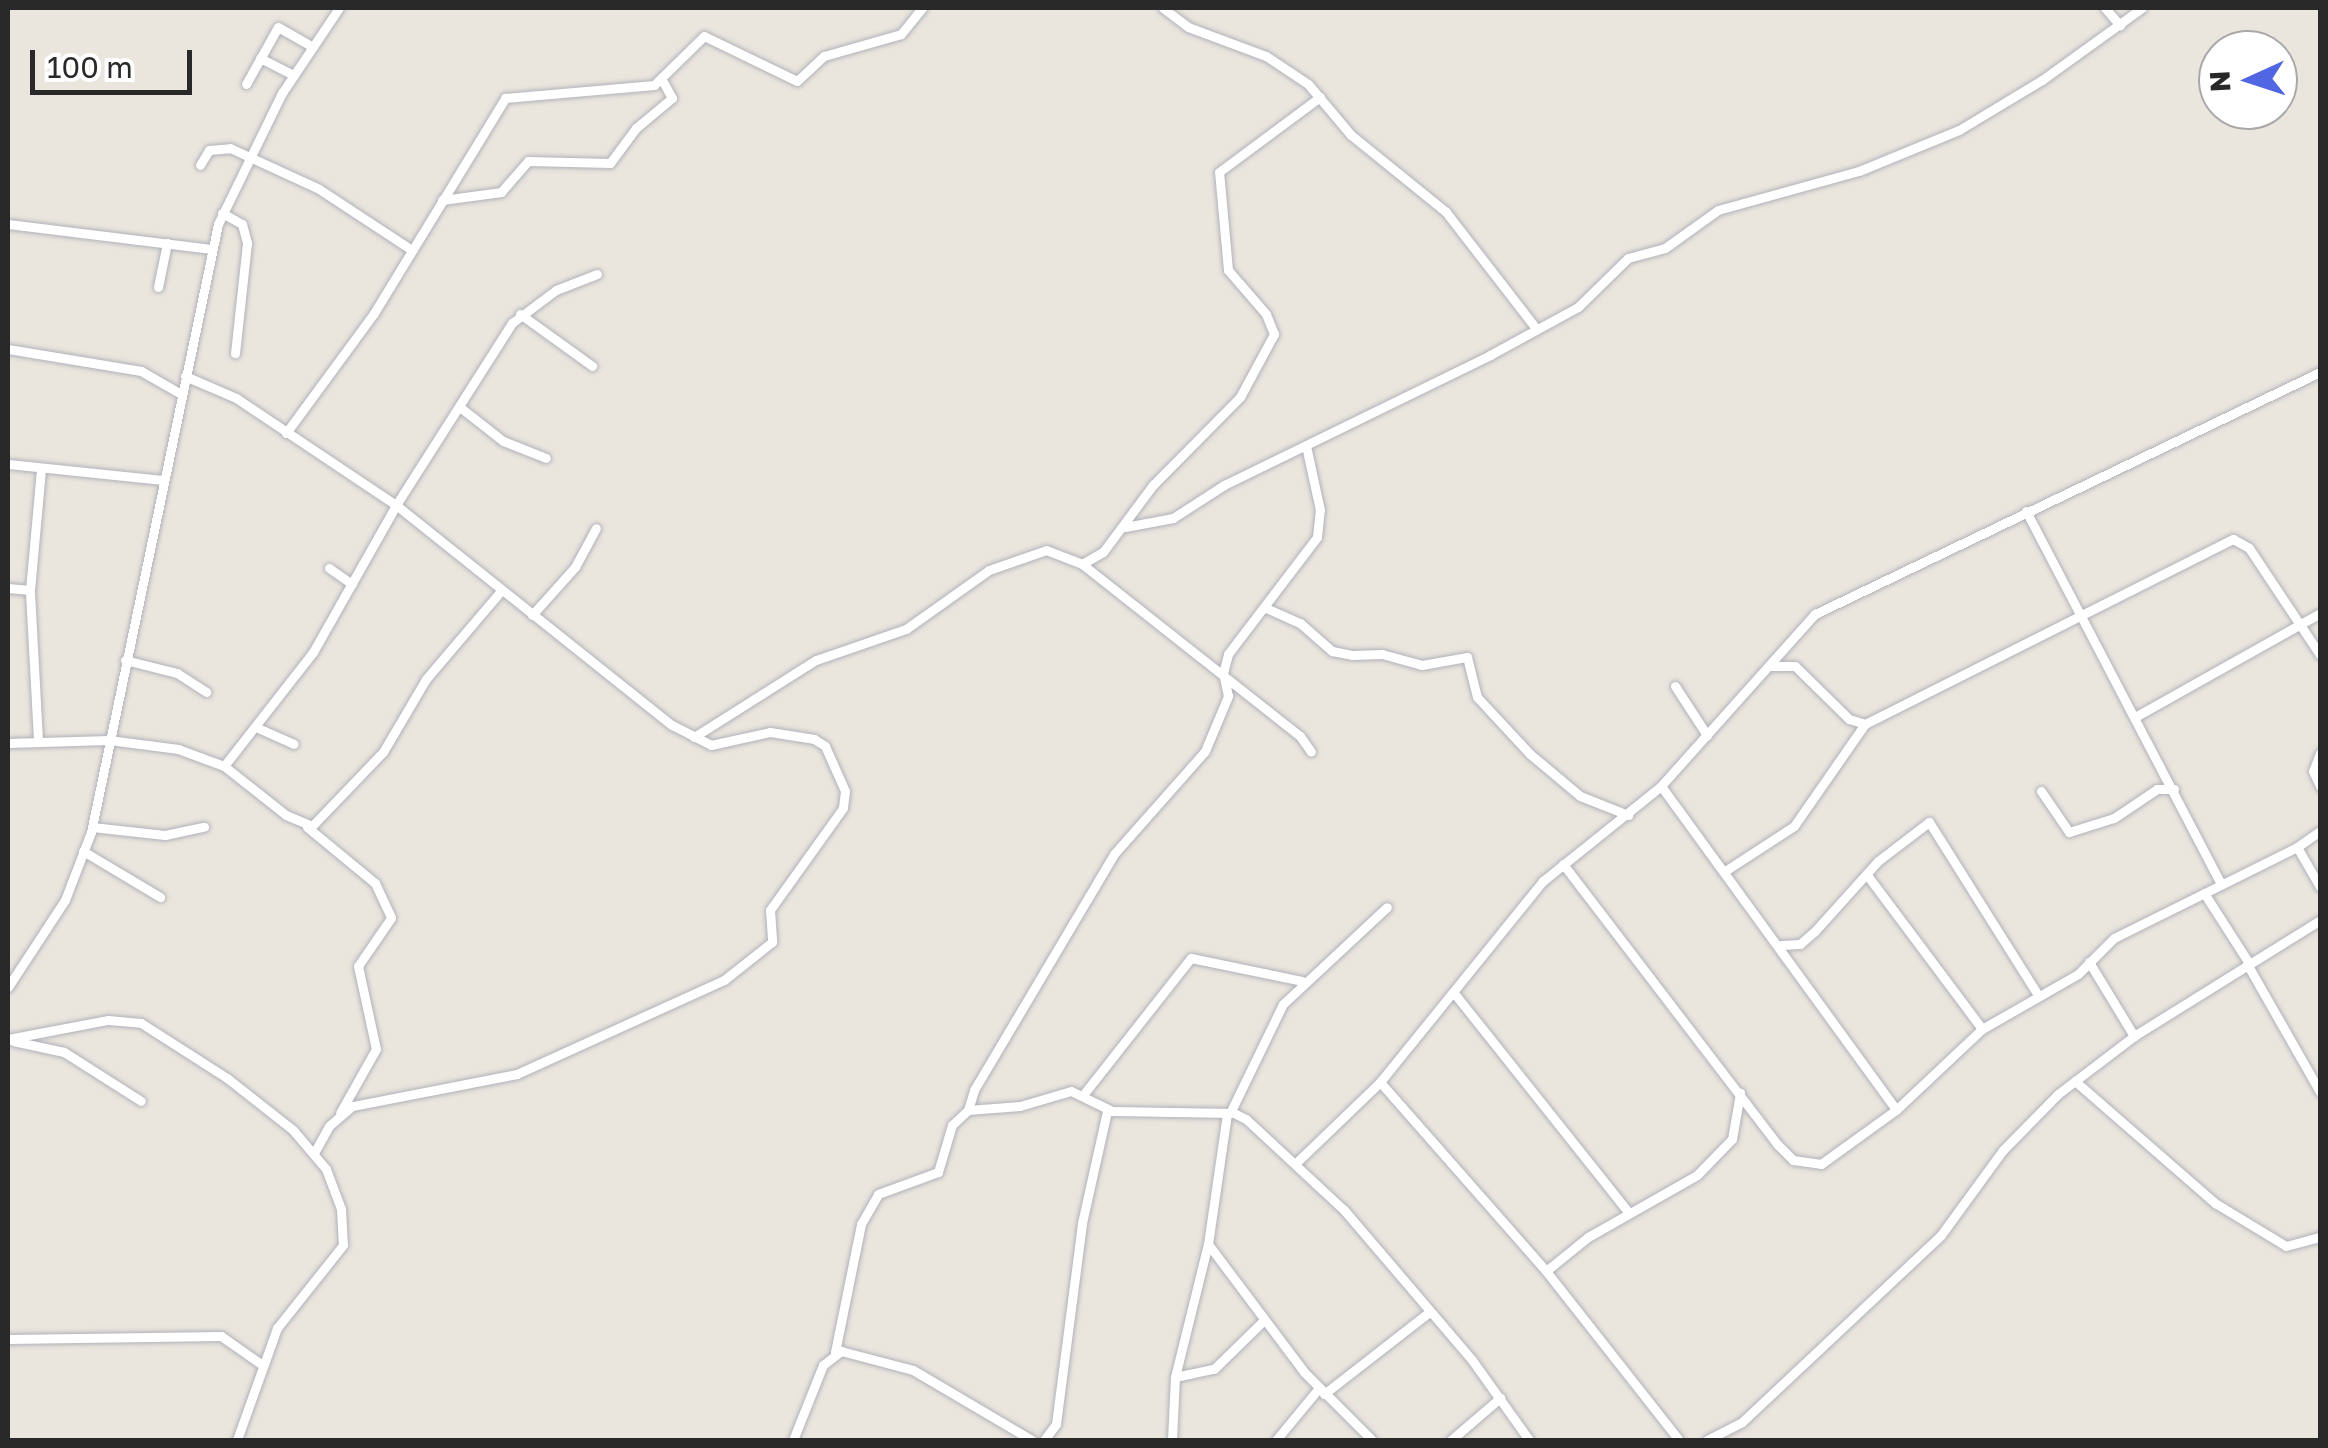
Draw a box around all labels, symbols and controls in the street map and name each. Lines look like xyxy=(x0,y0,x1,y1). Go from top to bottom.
scale bar xyxy=(35,30,198,92)
north arrow xyxy=(2198,30,2298,130)
text: 100 m xyxy=(47,49,133,85)
text: N xyxy=(2203,70,2237,93)

